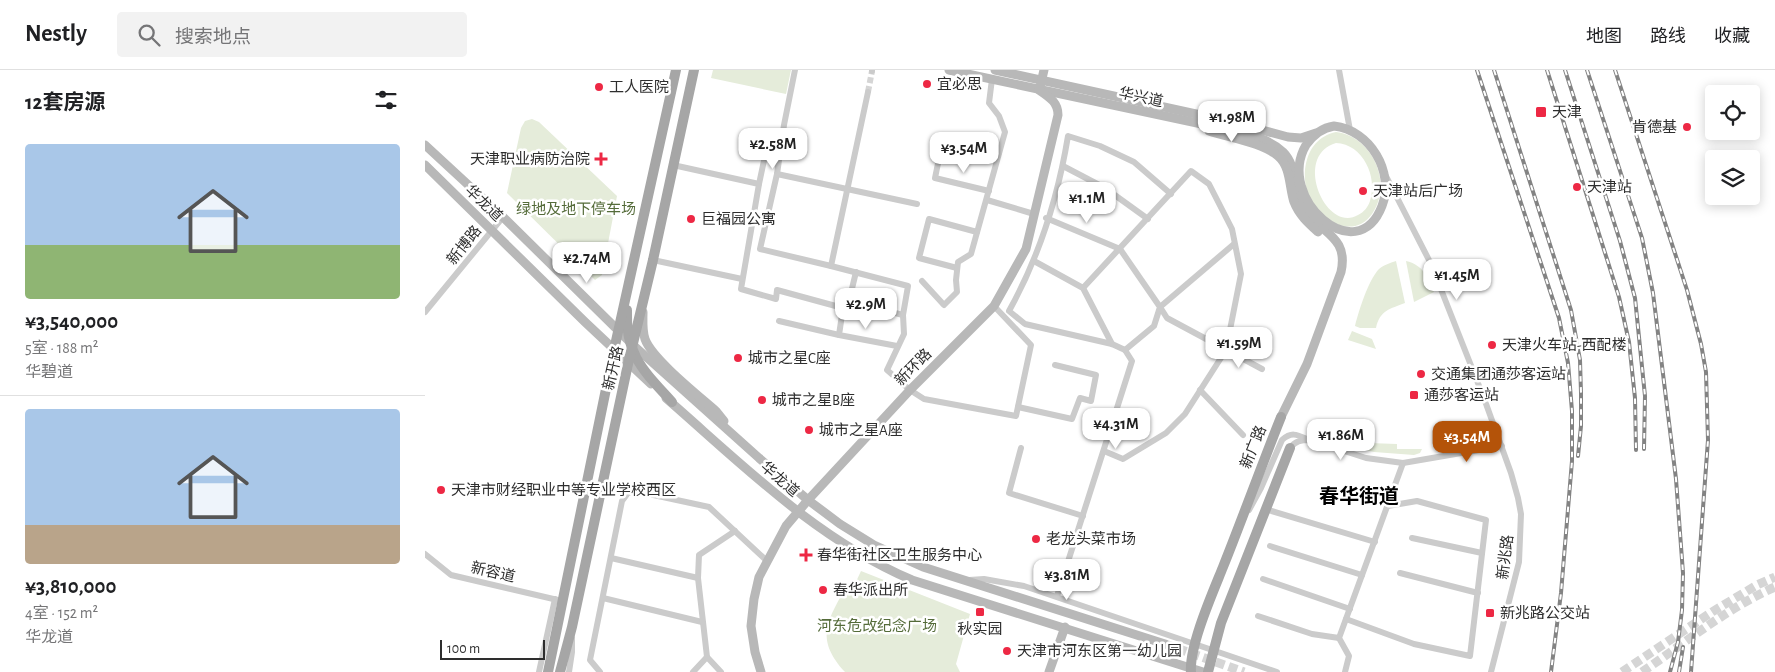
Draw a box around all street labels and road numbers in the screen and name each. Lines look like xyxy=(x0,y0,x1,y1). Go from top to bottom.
street label: 华兴道 xyxy=(1117,84,1165,110)
street label: 华龙道 xyxy=(462,181,506,224)
street label: 新博路 xyxy=(443,222,484,268)
street label: 新开路 xyxy=(600,344,626,392)
street label: 新环路 xyxy=(891,345,935,389)
street label: 新广路 xyxy=(1237,423,1269,471)
street label: 华龙道 xyxy=(758,457,803,500)
street label: 新兆路 xyxy=(1494,534,1516,580)
street label: 新容道 xyxy=(469,559,517,585)

